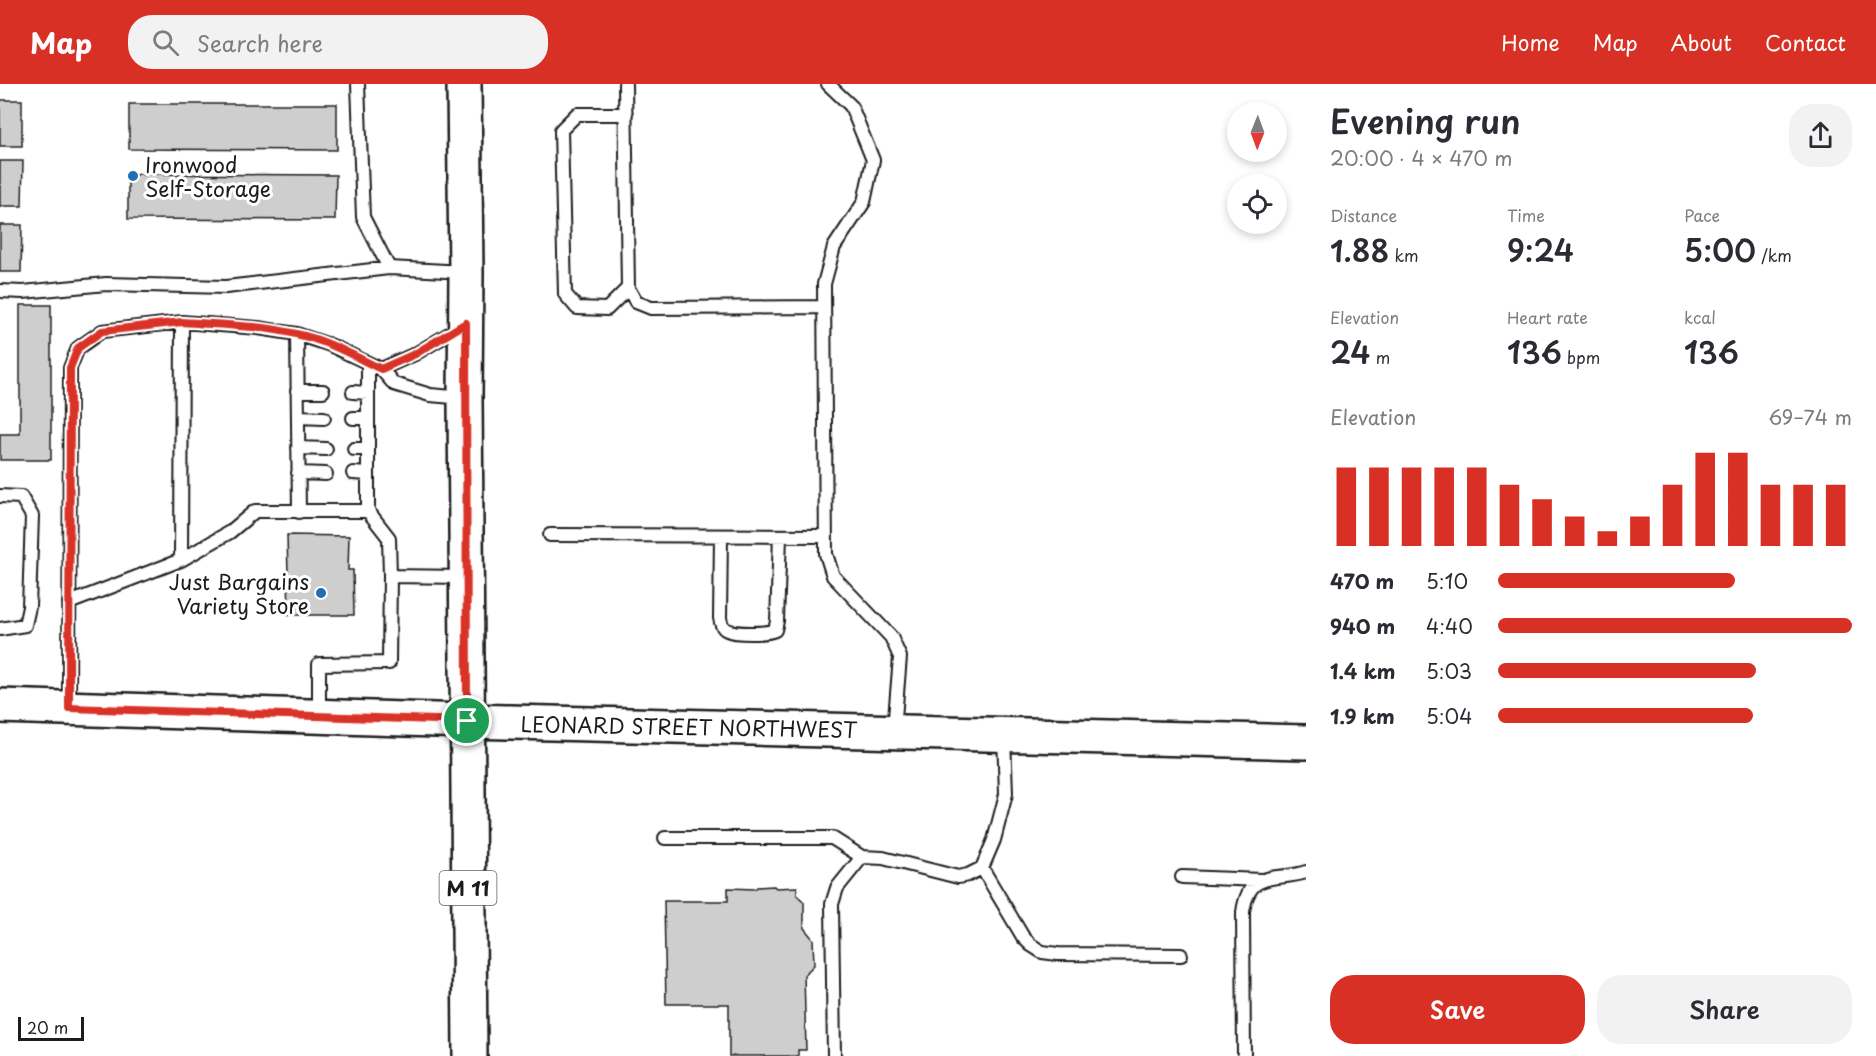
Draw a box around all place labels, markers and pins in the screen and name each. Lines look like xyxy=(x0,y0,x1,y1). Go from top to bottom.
place label: Ironwood Self-Storage xyxy=(145,148,271,204)
marker: Ironwood Self-Storage xyxy=(126,169,140,183)
place label: Just Bargains Variety Store xyxy=(169,565,309,621)
marker: Just Bargains Variety Store xyxy=(314,586,328,600)
pin xyxy=(441,695,492,746)

